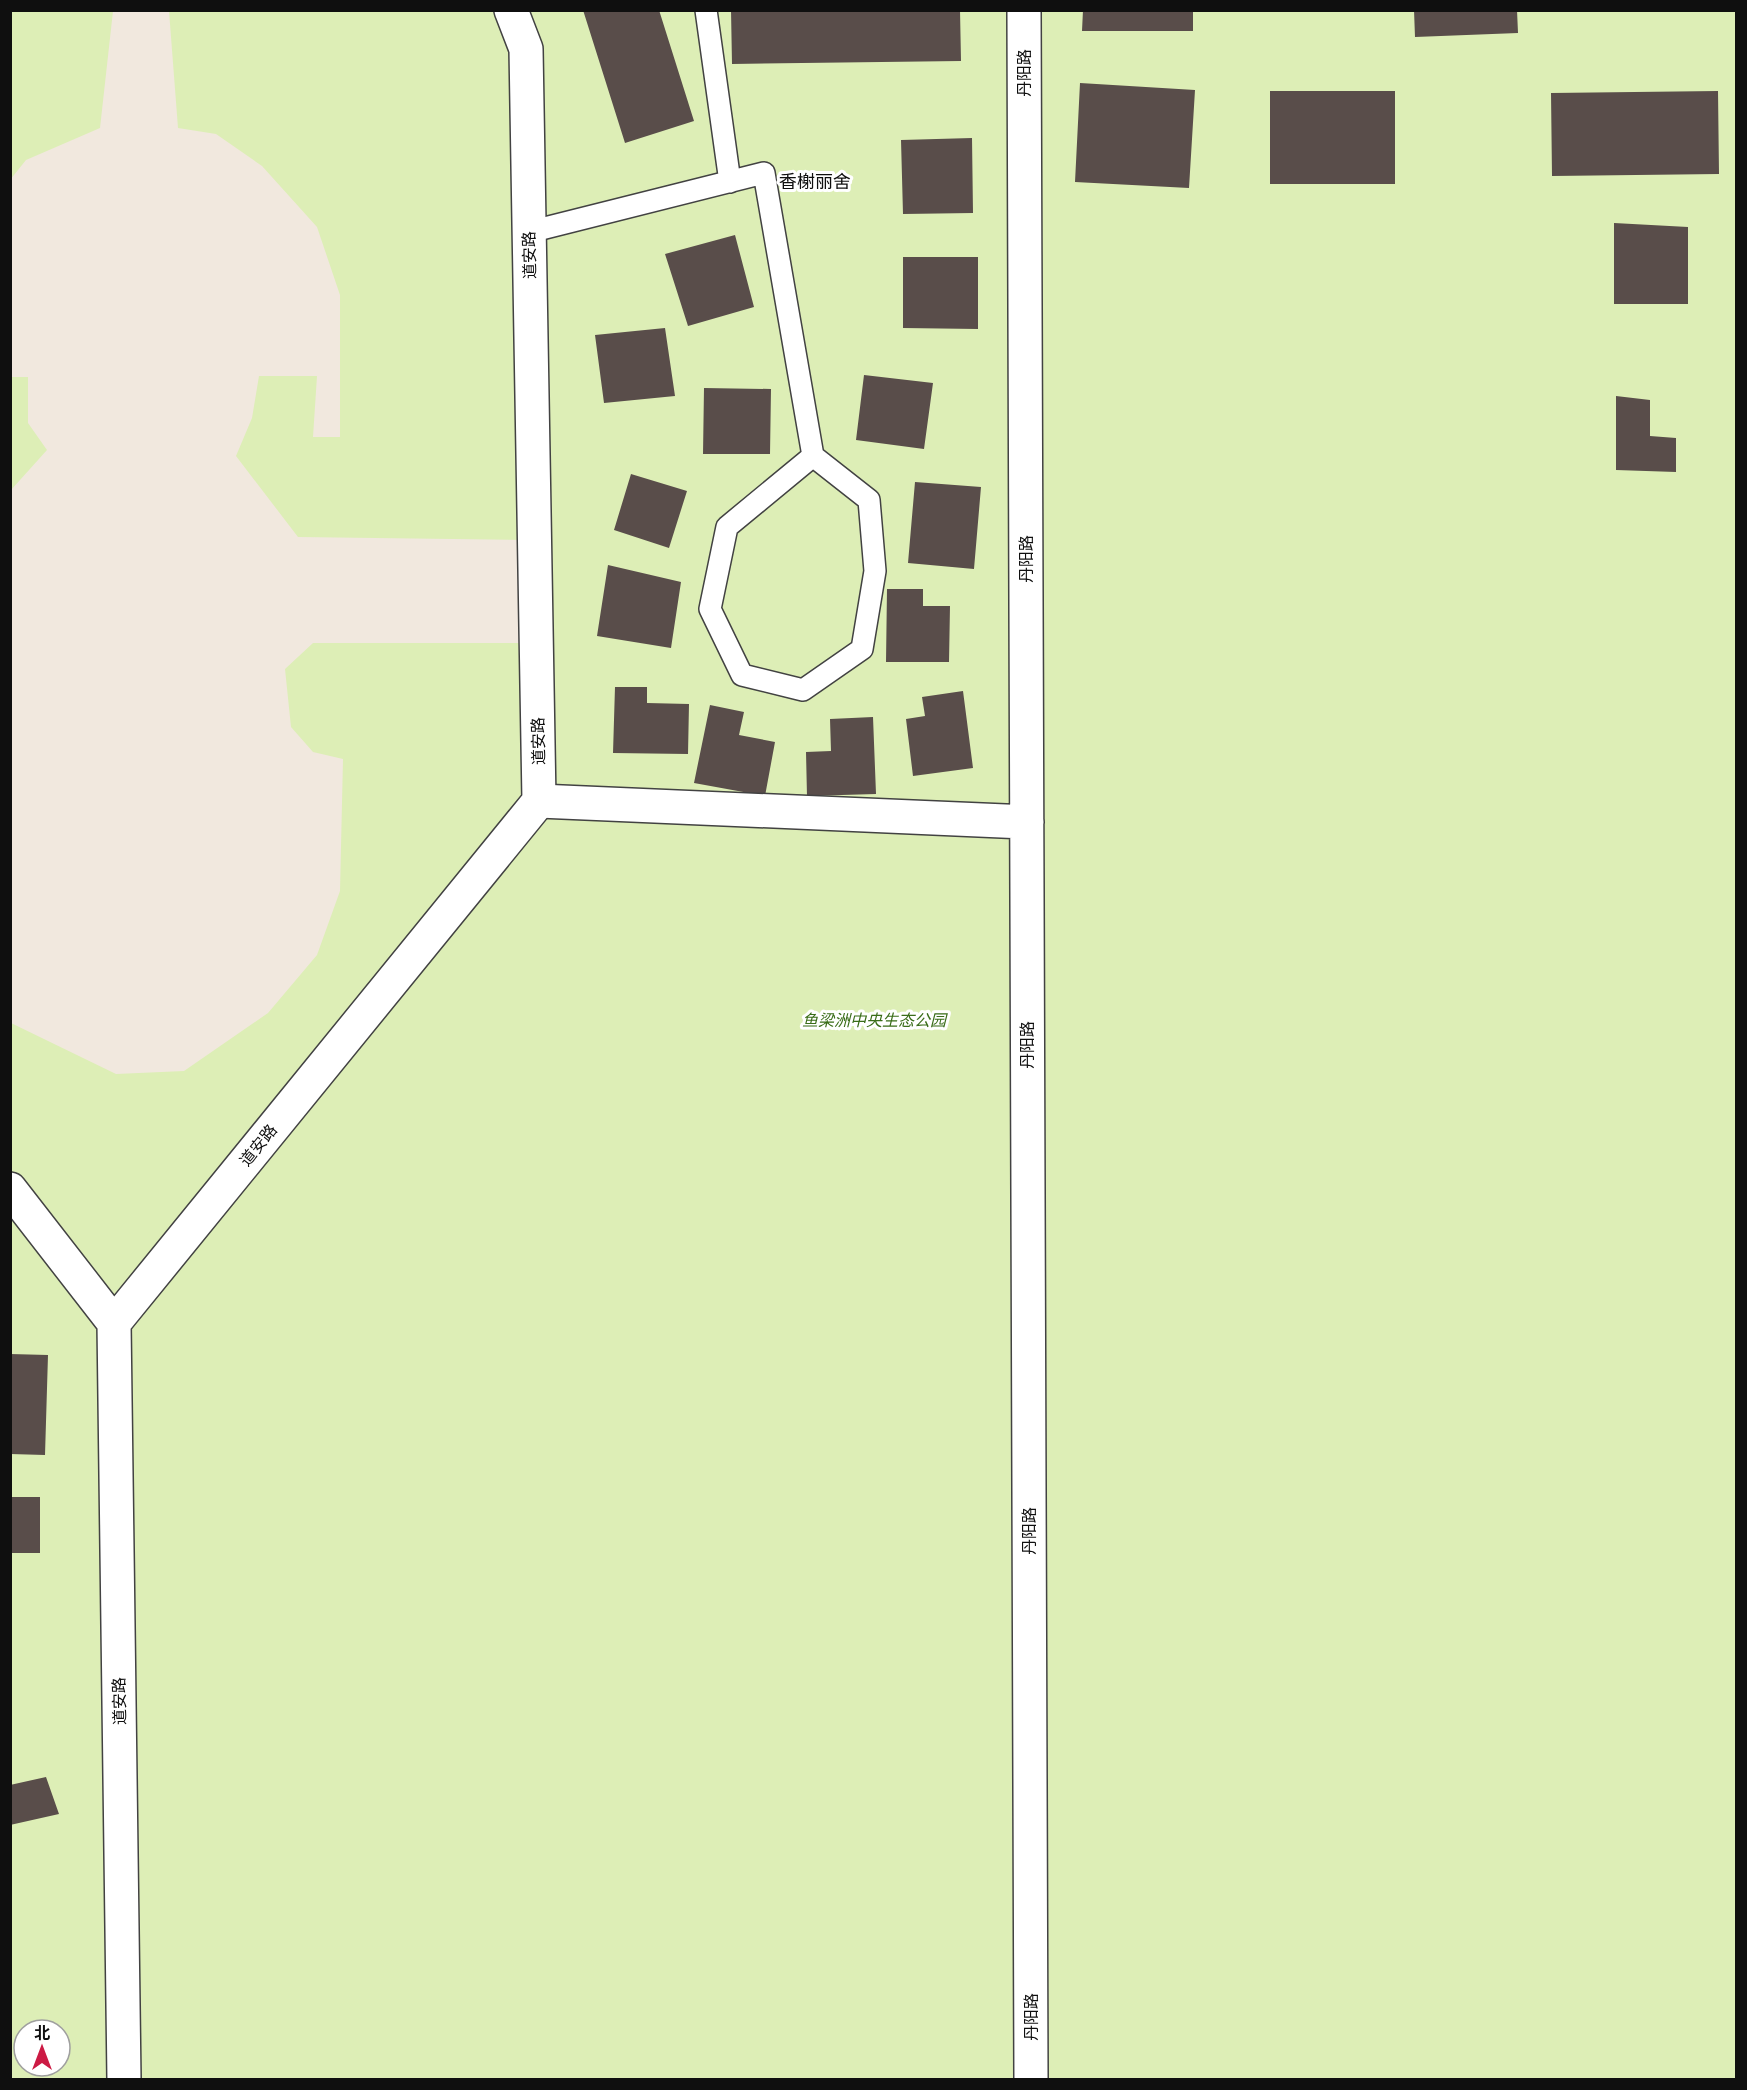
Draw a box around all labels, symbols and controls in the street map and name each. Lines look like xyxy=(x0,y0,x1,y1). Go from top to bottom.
street label: 丹阳路 xyxy=(1013,49,1034,97)
district label: 香榭丽舍 xyxy=(779,169,851,193)
street label: 道安路 xyxy=(518,231,539,279)
street label: 丹阳路 xyxy=(1015,535,1036,583)
street label: 道安路 xyxy=(527,717,548,765)
park label: 鱼梁洲中央生态公园 xyxy=(802,1009,948,1030)
street label: 丹阳路 xyxy=(1016,1021,1037,1069)
street label: 道安路 xyxy=(234,1119,281,1170)
street label: 丹阳路 xyxy=(1018,1507,1039,1555)
street label: 道安路 xyxy=(108,1677,129,1725)
street label: 丹阳路 xyxy=(1020,1993,1041,2041)
north arrow xyxy=(12,2018,72,2078)
text: 北 xyxy=(34,2022,50,2043)

